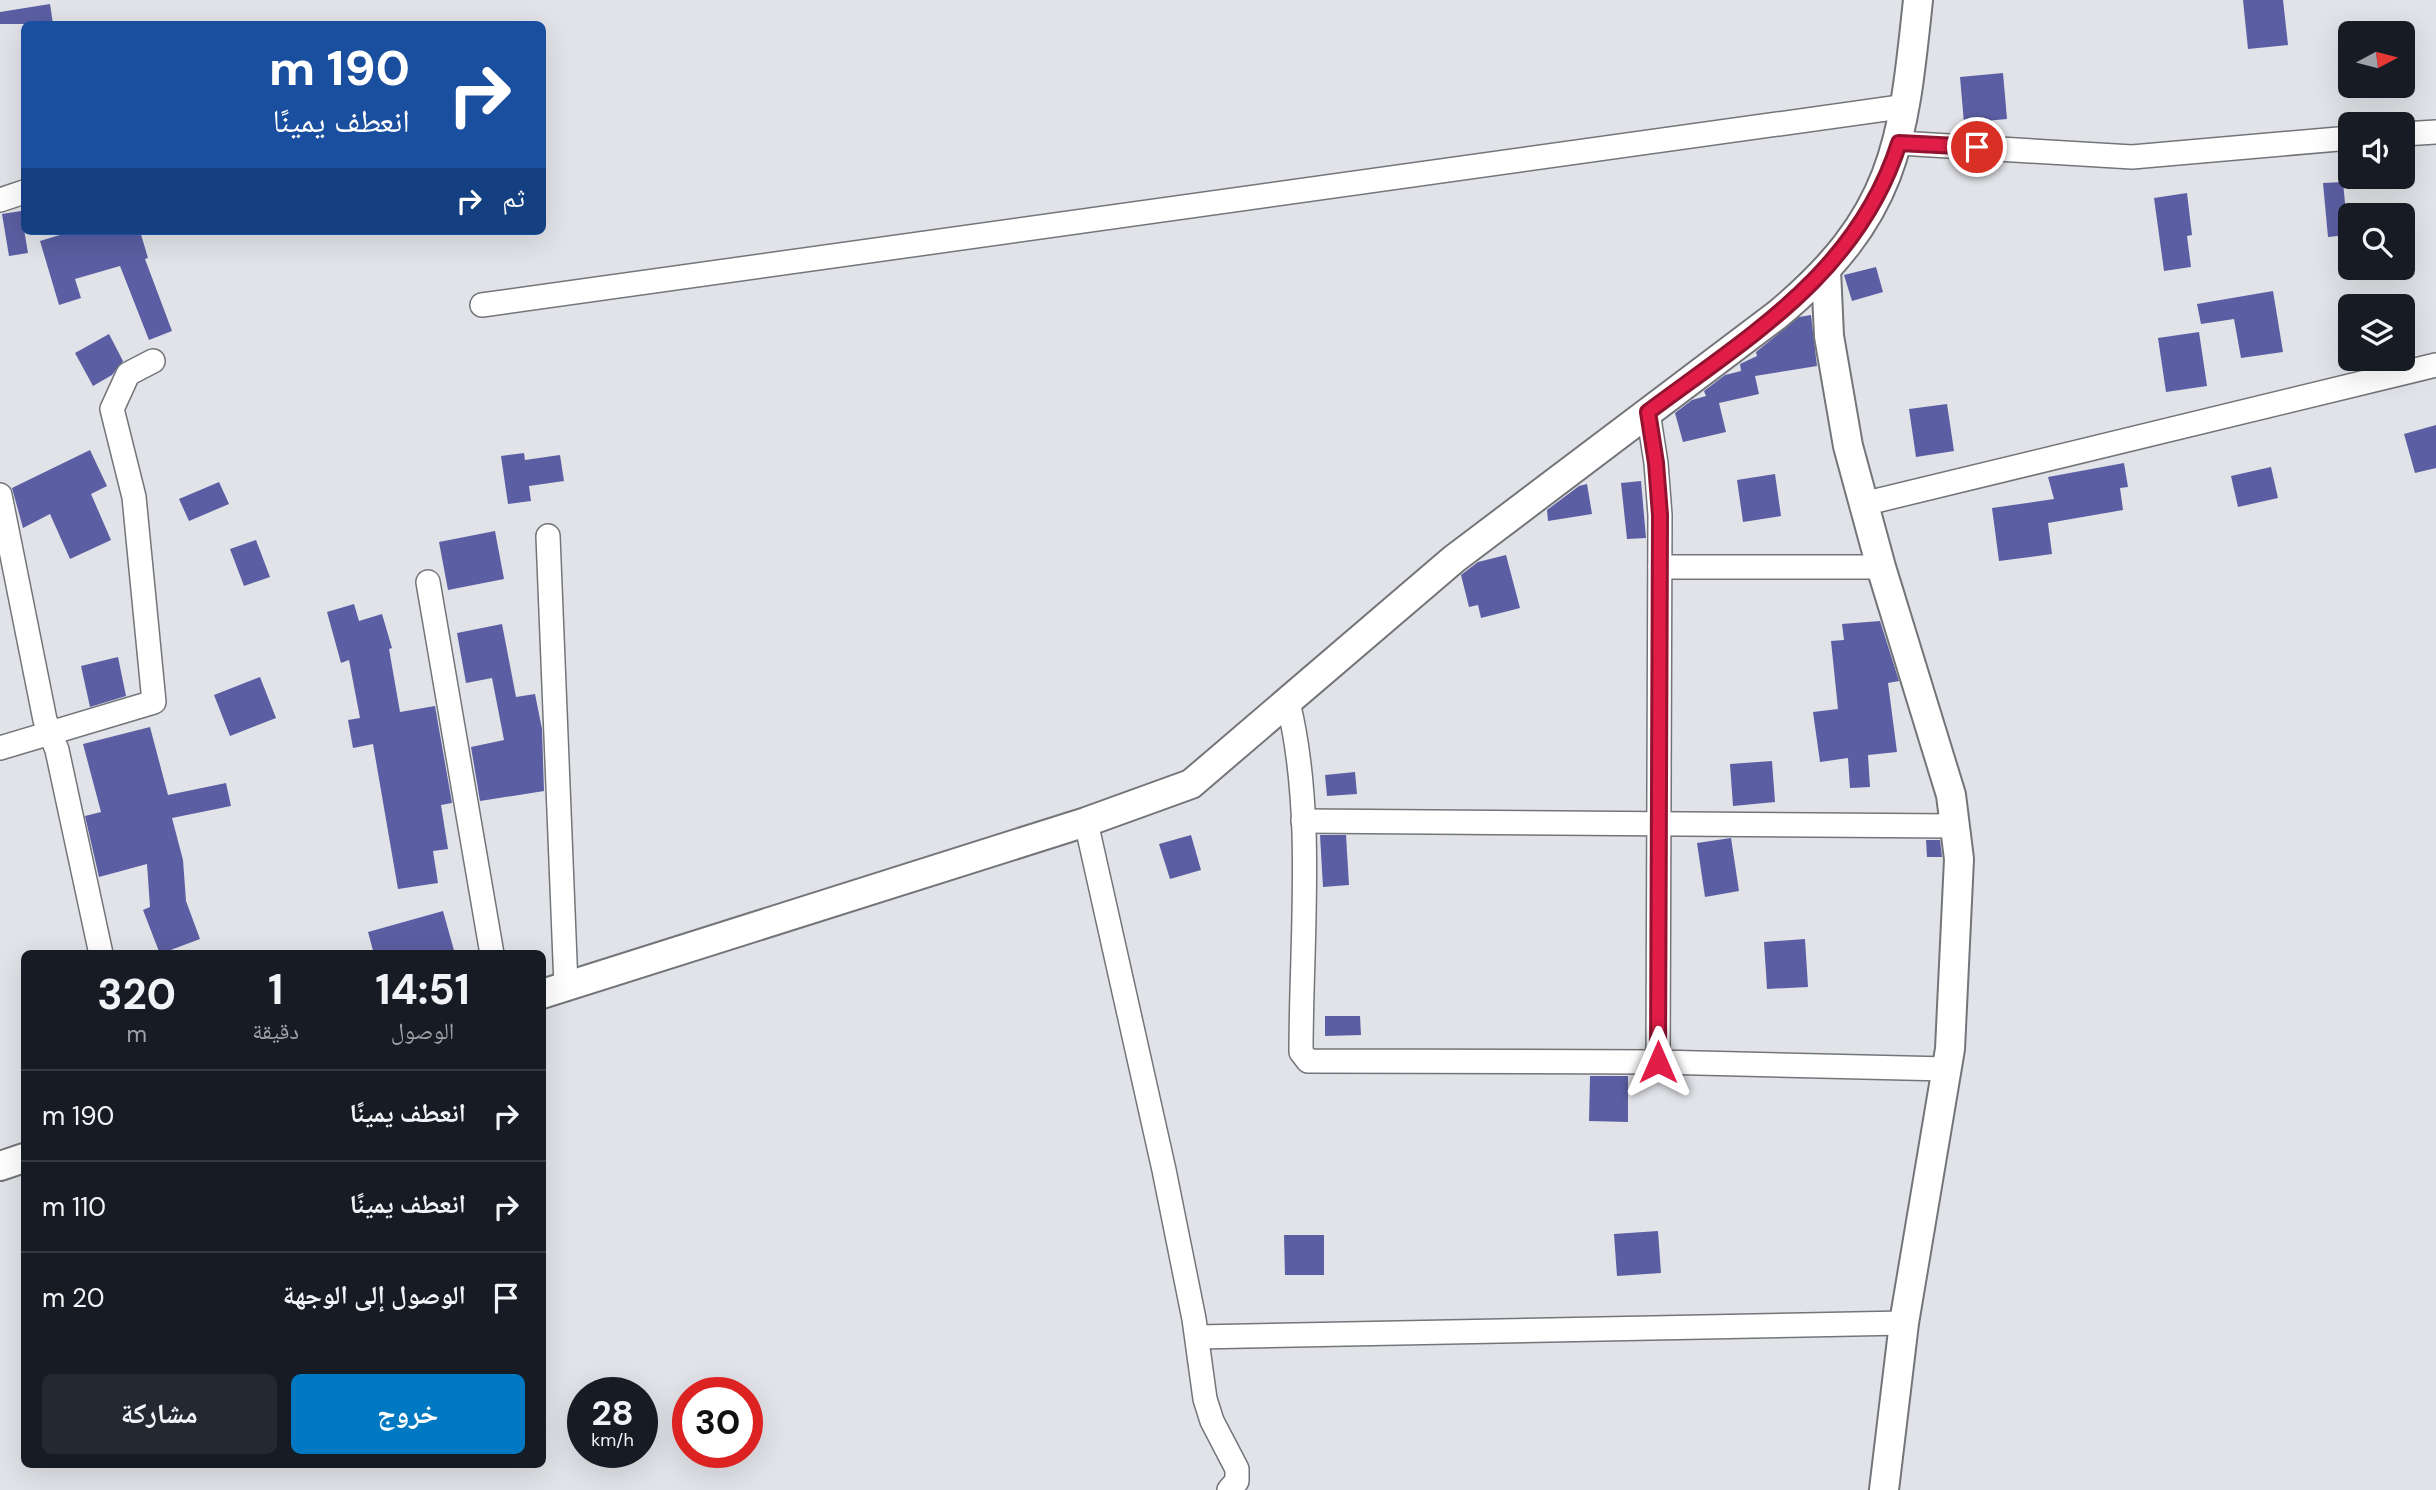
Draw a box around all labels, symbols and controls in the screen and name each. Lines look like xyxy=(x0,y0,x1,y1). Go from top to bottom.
north arrow xyxy=(2338,21,2415,98)
map controls xyxy=(2338,21,2415,371)
text: 190 m xyxy=(269,36,410,100)
icon: right xyxy=(434,49,525,140)
text: انعطف يمينًا xyxy=(272,100,410,142)
button: sound xyxy=(2338,112,2415,189)
pin xyxy=(1947,117,2007,177)
icon: arrive xyxy=(1958,128,1996,166)
text: ثم xyxy=(502,181,525,215)
icon: right xyxy=(450,182,488,220)
button: search xyxy=(2338,203,2415,280)
button: layers xyxy=(2338,294,2415,371)
text: 1 xyxy=(268,962,283,1017)
text: 14:51 xyxy=(375,962,470,1017)
text: 320 xyxy=(97,967,176,1022)
text: دقيقة xyxy=(252,1016,299,1046)
text: الوصول xyxy=(391,1016,454,1046)
text: m xyxy=(126,1019,147,1049)
position arrow xyxy=(1621,1025,1695,1099)
text: انعطف يمينًا xyxy=(350,1096,466,1130)
icon: right xyxy=(487,1097,525,1135)
text: 190 m xyxy=(42,1099,114,1133)
text: انعطف يمينًا xyxy=(350,1187,466,1221)
icon: right xyxy=(487,1188,525,1226)
text: 110 m xyxy=(42,1190,106,1224)
text: الوصول إلى الوجهة xyxy=(283,1278,466,1312)
icon: arrive xyxy=(487,1279,525,1317)
text: 20 m xyxy=(42,1281,105,1315)
button: مشاركة xyxy=(42,1374,277,1454)
button: خروج xyxy=(291,1374,525,1454)
speed limit sign: 30 xyxy=(672,1377,763,1468)
text: 28 xyxy=(591,1390,634,1436)
text: km/h xyxy=(591,1428,634,1452)

